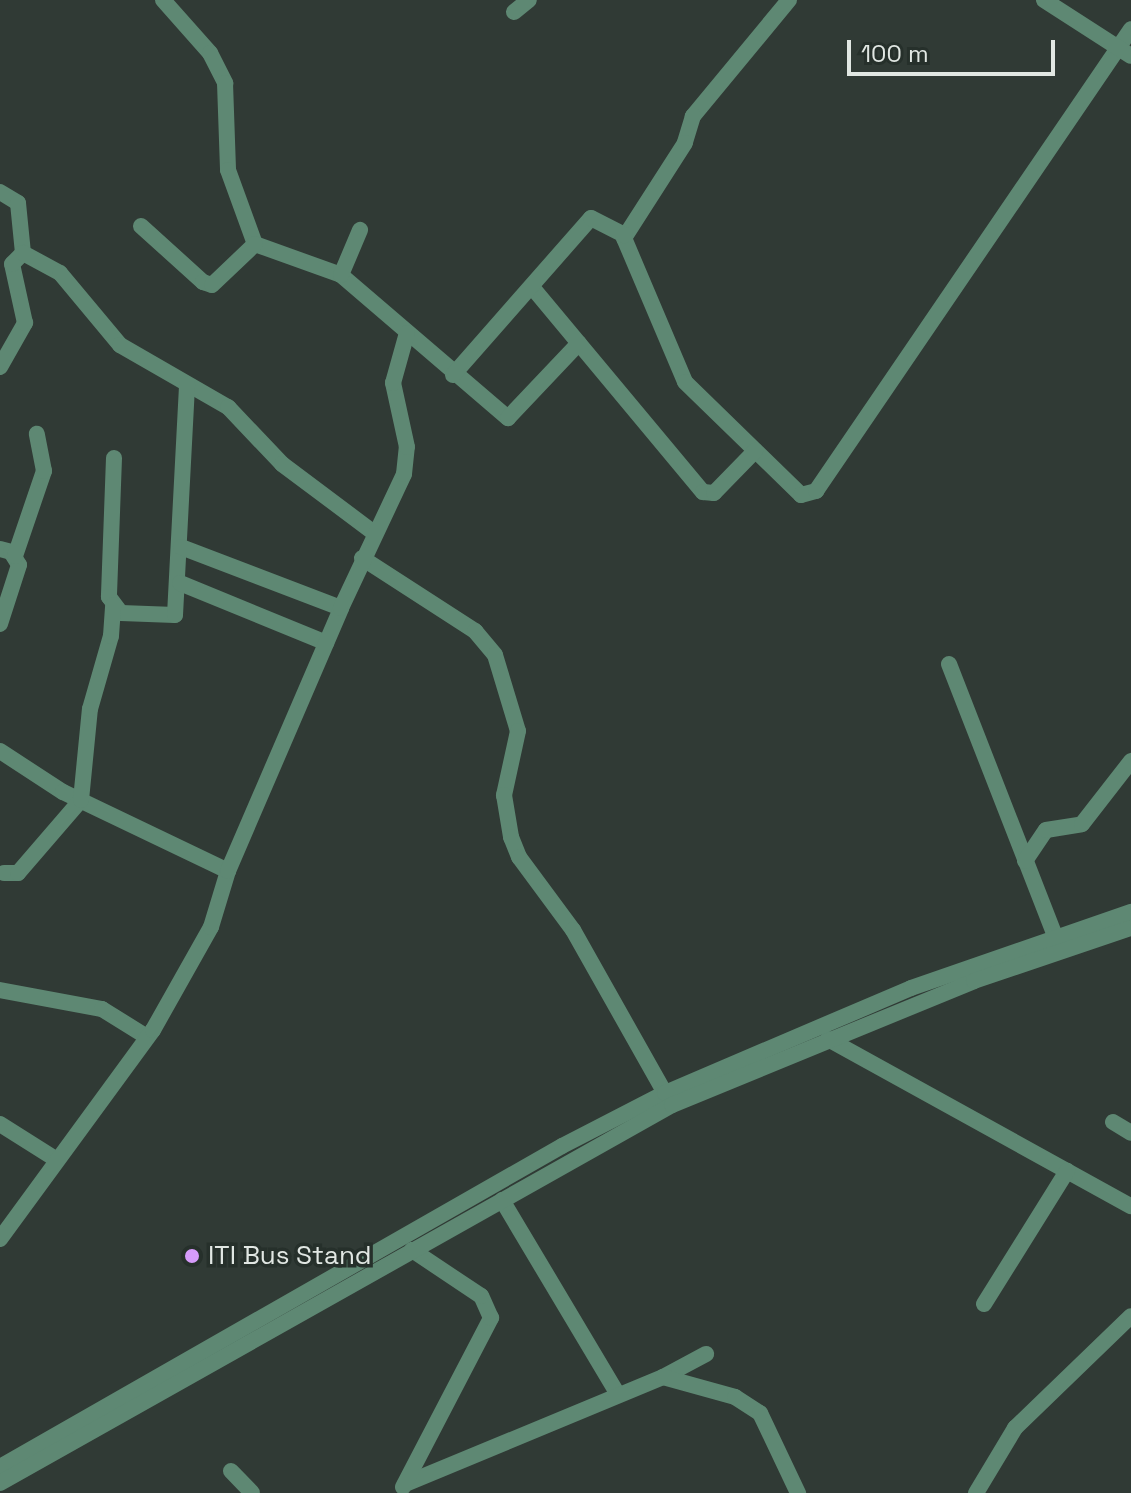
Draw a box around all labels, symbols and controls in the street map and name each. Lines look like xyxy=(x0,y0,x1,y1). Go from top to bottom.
scale bar xyxy=(851,24,1059,74)
text: 100 m xyxy=(861,38,929,69)
place label: ITI Bus Stand xyxy=(208,1240,372,1272)
marker: ITI Bus Stand xyxy=(183,1247,201,1265)

